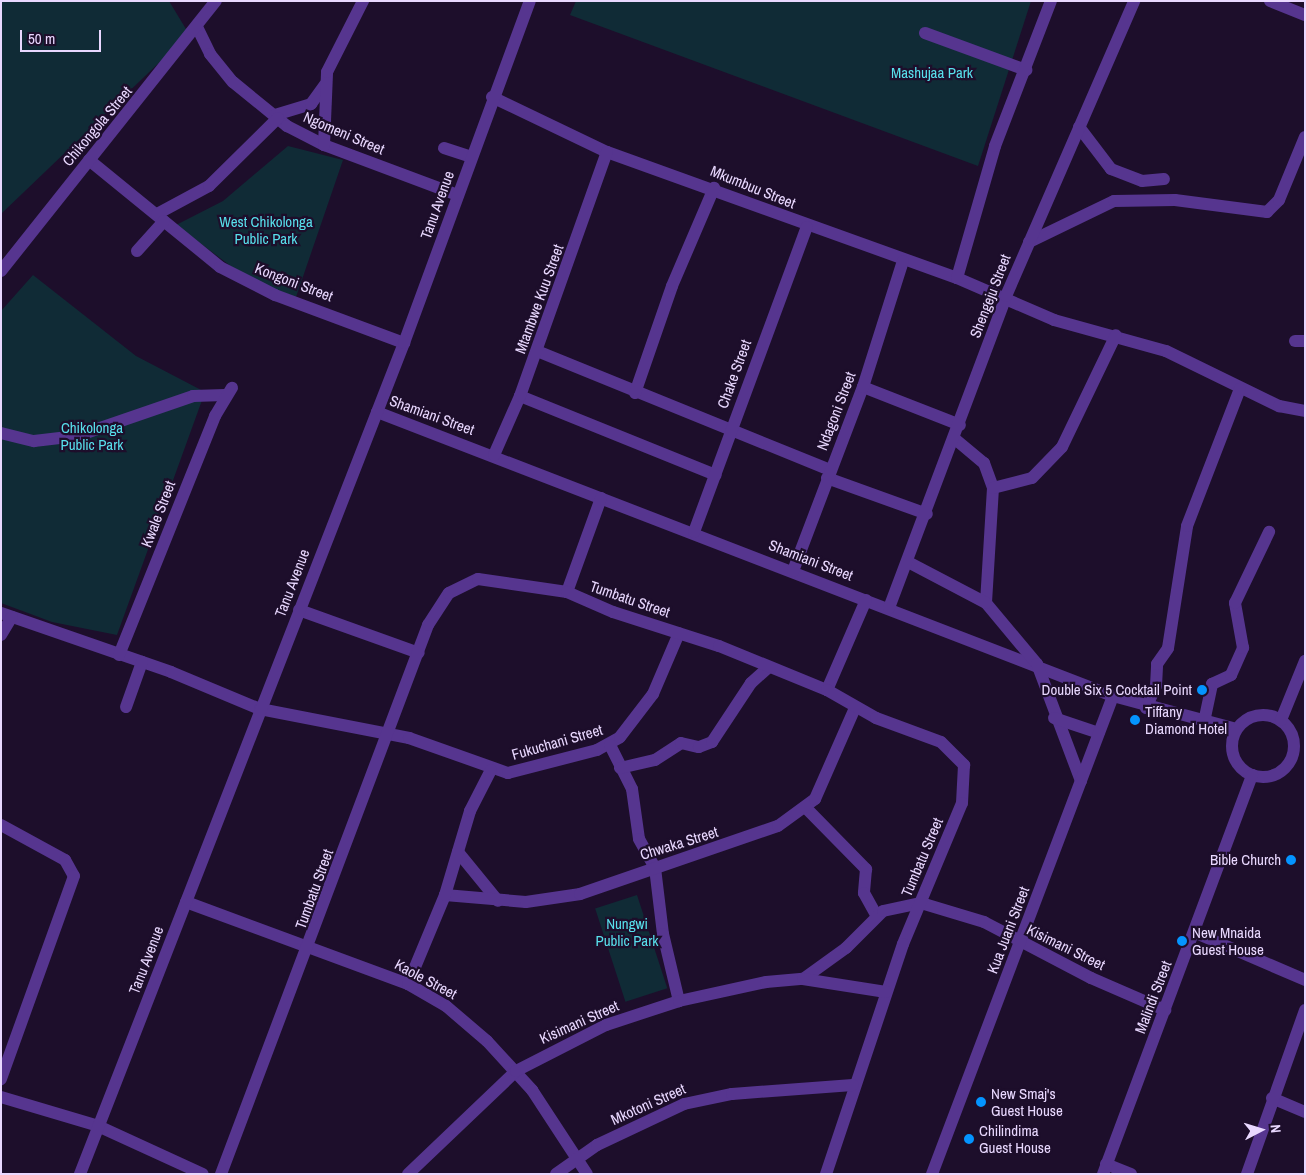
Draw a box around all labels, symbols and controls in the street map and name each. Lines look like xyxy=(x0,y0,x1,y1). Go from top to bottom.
scale bar xyxy=(22,20,104,52)
text: 50 m xyxy=(28,28,55,49)
park label: Mashujaa Park xyxy=(891,64,973,82)
street label: Chikongola Street xyxy=(58,83,136,169)
street label: Ngomeni Street xyxy=(301,108,387,158)
street label: Mkumbuu Street xyxy=(708,162,798,212)
street label: Tanu Avenue xyxy=(416,168,458,242)
park label: West Chikolonga Public Park xyxy=(219,212,313,247)
street label: Mtambwe Kuu Street xyxy=(511,242,567,356)
street label: Shengeju Street xyxy=(966,252,1014,340)
street label: Kongoni Street xyxy=(252,259,336,305)
street label: Chake Street xyxy=(713,337,755,411)
street label: Ndagoni Street xyxy=(813,369,859,453)
street label: Shamiani Street xyxy=(387,391,477,439)
park label: Chikolonga Public Park xyxy=(61,418,123,453)
street label: Kwale Street xyxy=(137,478,179,550)
street label: Shamiani Street xyxy=(766,536,856,584)
street label: Tanu Avenue xyxy=(271,546,313,620)
street label: Tumbatu Street xyxy=(587,577,673,621)
place label: Double Six 5 Cocktail Point xyxy=(1042,681,1192,699)
marker: Double Six 5 Cocktail Point xyxy=(1196,684,1208,696)
place label: Tiffany Diamond Hotel xyxy=(1145,702,1227,737)
marker: Tiffany Diamond Hotel xyxy=(1129,714,1141,726)
street label: Fukuchani Street xyxy=(509,720,605,764)
street label: Tumbatu Street xyxy=(897,815,947,899)
street label: Chwaka Street xyxy=(638,823,720,863)
street label: Tumbatu Street xyxy=(291,847,337,931)
place label: Bible Church xyxy=(1210,851,1281,869)
marker: Bible Church xyxy=(1285,854,1297,866)
street label: Kua Juani Street xyxy=(983,884,1033,976)
park label: Nungwi Public Park xyxy=(596,914,658,949)
street label: Kisimani Street xyxy=(1024,920,1108,974)
street label: Tanu Avenue xyxy=(125,923,167,997)
place label: New Mnaida Guest House xyxy=(1192,923,1264,958)
marker: New Mnaida Guest House xyxy=(1176,935,1188,947)
street label: Kaole Street xyxy=(392,955,460,1003)
street label: Malindi Street xyxy=(1131,958,1175,1036)
street label: Kisimani Street xyxy=(537,997,621,1047)
street label: Mkotoni Street xyxy=(608,1080,688,1128)
place label: New Smaj's Guest House xyxy=(991,1084,1063,1119)
marker: New Smaj's Guest House xyxy=(975,1096,987,1108)
north arrow xyxy=(1236,1105,1286,1155)
place label: Chilindima Guest House xyxy=(979,1121,1051,1156)
text: N xyxy=(1267,1124,1285,1134)
marker: Chilindima Guest House xyxy=(963,1133,975,1145)

